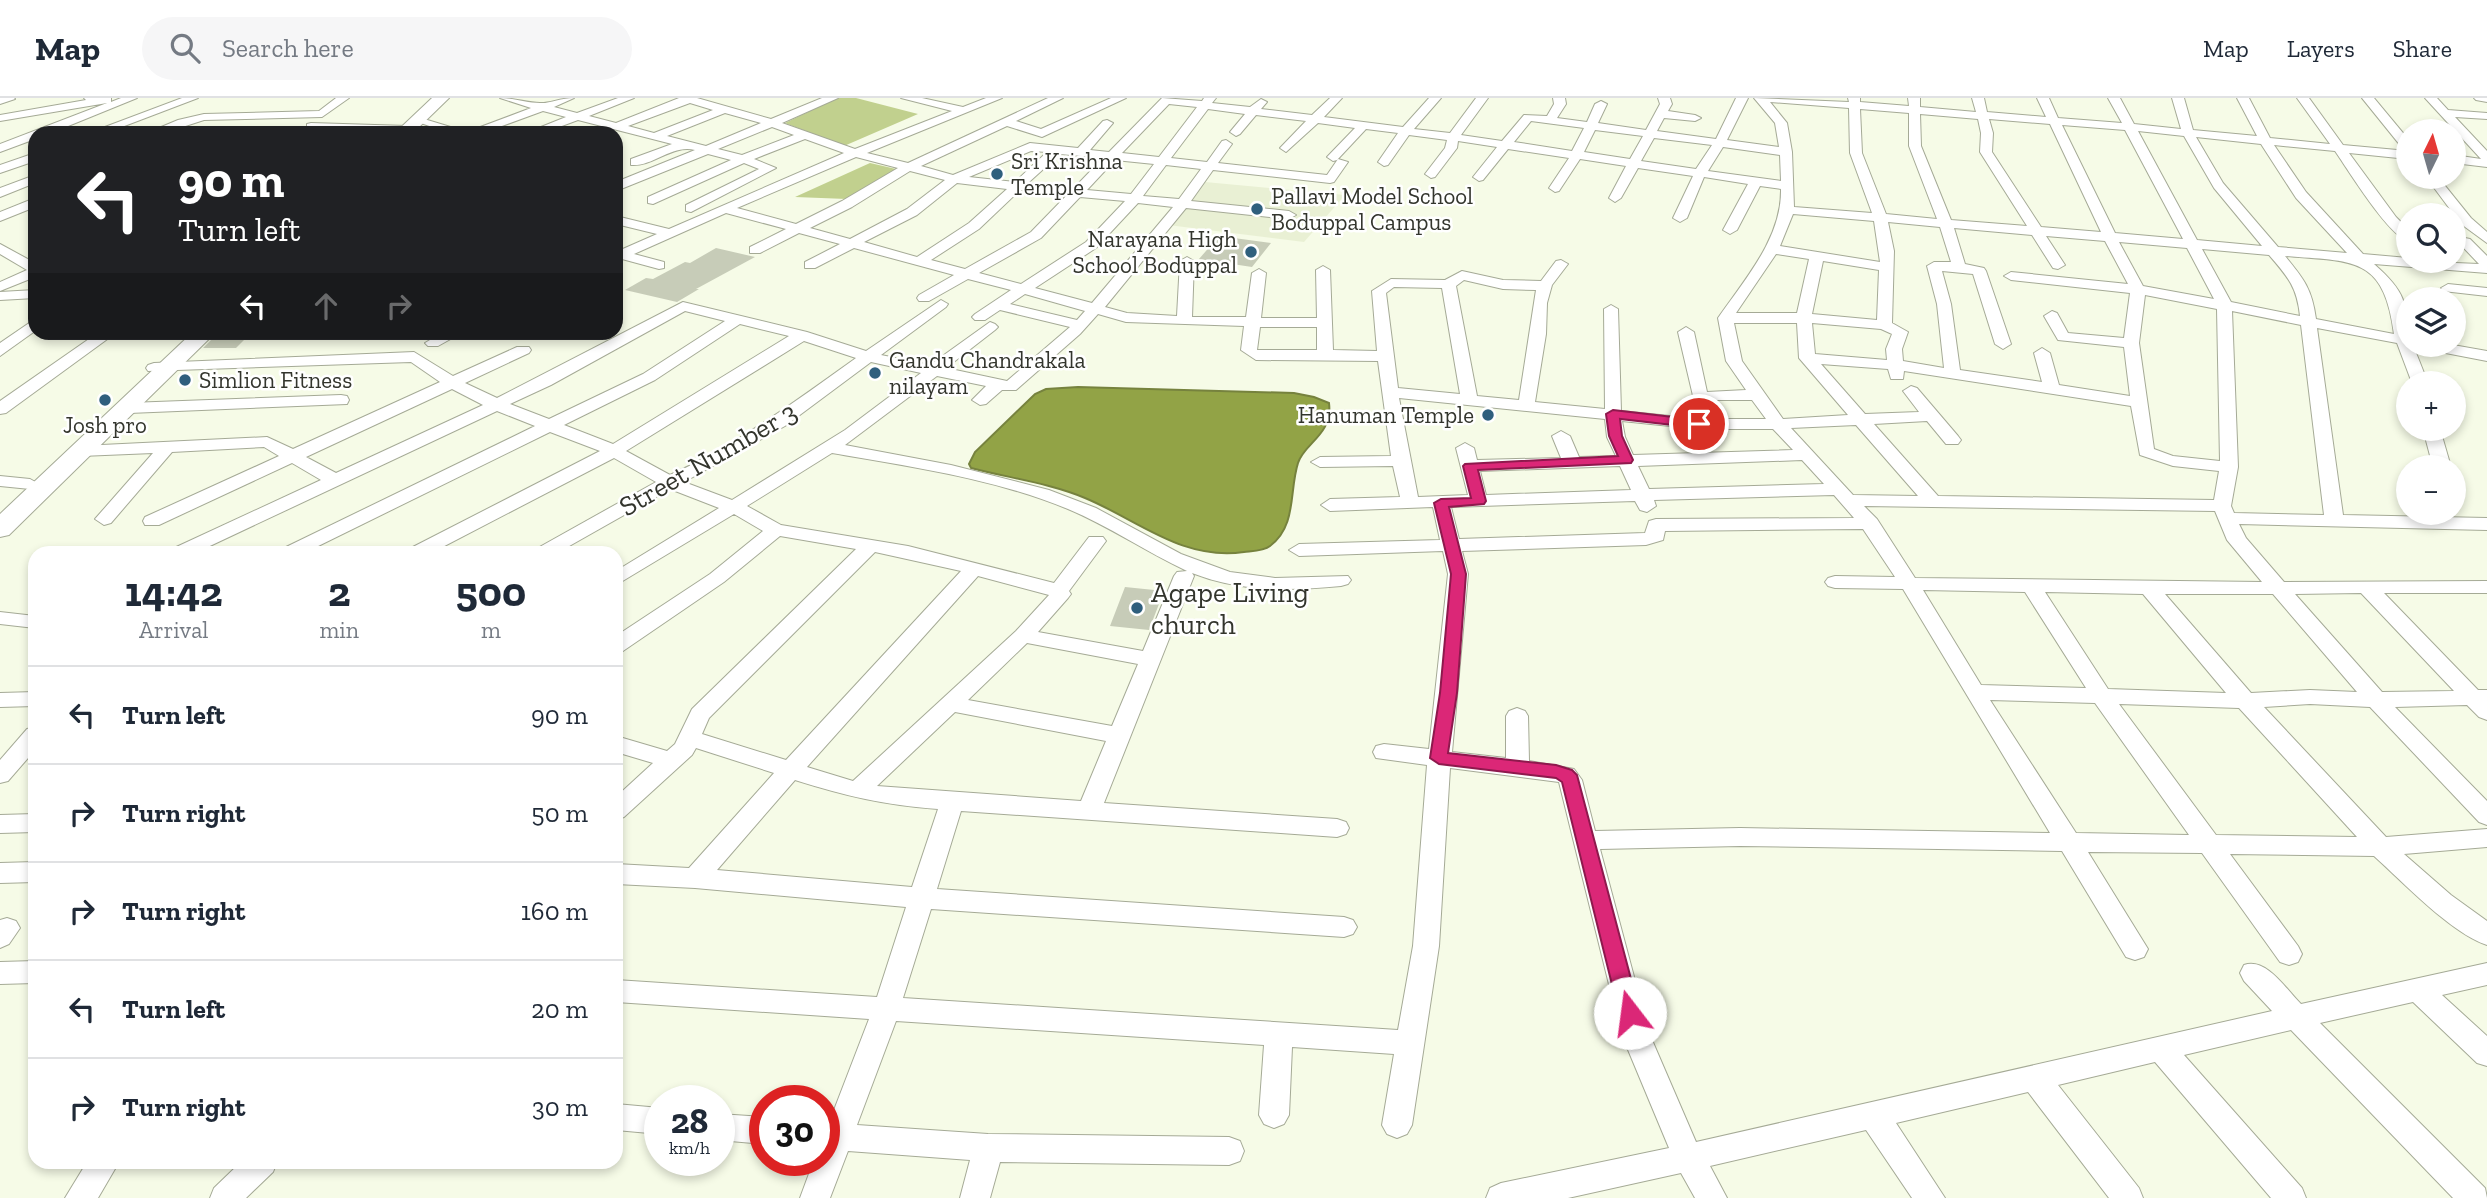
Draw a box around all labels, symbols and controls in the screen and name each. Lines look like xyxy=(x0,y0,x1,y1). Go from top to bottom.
search box xyxy=(142,17,632,80)
text: Map xyxy=(35,29,100,68)
icon: search xyxy=(166,29,204,67)
text: Search here xyxy=(222,32,354,64)
text: Map xyxy=(2203,34,2249,63)
text: Layers xyxy=(2287,34,2355,63)
text: Share xyxy=(2393,34,2452,63)
north arrow xyxy=(2396,119,2466,189)
map controls xyxy=(2396,119,2466,525)
place label: Sri Krishna Temple xyxy=(1011,147,1123,201)
text: 90 m xyxy=(178,151,285,210)
icon: left xyxy=(63,154,154,245)
marker: Sri Krishna Temple xyxy=(989,166,1005,182)
place label: Pallavi Model School Boduppal Campus xyxy=(1271,182,1473,236)
marker: Pallavi Model School Boduppal Campus xyxy=(1249,201,1265,217)
button: search xyxy=(2396,203,2466,273)
text: Turn left xyxy=(178,211,300,249)
place label: Narayana High School Boduppal xyxy=(1073,225,1237,279)
marker: Narayana High School Boduppal xyxy=(1243,244,1259,260)
icon: left xyxy=(234,287,272,325)
icon: ahead xyxy=(307,287,345,325)
icon: right xyxy=(380,287,418,325)
button: layers xyxy=(2396,287,2466,357)
place label: Gandu Chandrakala nilayam xyxy=(889,346,1086,400)
marker: Gandu Chandrakala nilayam xyxy=(867,365,883,381)
place label: Simlion Fitness xyxy=(199,366,352,394)
button: + xyxy=(2396,371,2466,441)
marker: Simlion Fitness xyxy=(177,372,193,388)
marker: Josh pro xyxy=(97,392,113,408)
pin xyxy=(1669,394,1729,454)
street label: Street Number 3 xyxy=(613,395,803,523)
place label: Hanuman Temple xyxy=(1298,401,1474,429)
icon: arrive xyxy=(1680,405,1718,443)
marker: Hanuman Temple xyxy=(1480,407,1496,423)
place label: Josh pro xyxy=(63,411,147,439)
button: − xyxy=(2396,455,2466,525)
text: 14:42 xyxy=(125,566,223,617)
text: 2 xyxy=(328,566,351,617)
text: 500 xyxy=(456,566,526,617)
place label: Agape Living church xyxy=(1151,576,1309,641)
marker: Agape Living church xyxy=(1129,600,1145,616)
text: Arrival xyxy=(139,616,208,644)
text: min xyxy=(320,616,359,644)
text: m xyxy=(481,616,501,644)
icon: left xyxy=(63,696,101,734)
text: Turn left xyxy=(122,699,225,731)
text: 90 m xyxy=(531,699,588,731)
icon: right xyxy=(63,794,101,832)
text: Turn right xyxy=(122,797,245,829)
text: 50 m xyxy=(531,797,588,829)
icon: right xyxy=(63,892,101,930)
text: Turn right xyxy=(122,895,245,927)
text: 160 m xyxy=(521,895,588,927)
position arrow xyxy=(1593,976,1667,1050)
icon: left xyxy=(63,990,101,1028)
text: Turn left xyxy=(122,993,225,1025)
text: 20 m xyxy=(531,993,588,1025)
speed limit sign: 30 xyxy=(749,1085,840,1176)
icon: right xyxy=(63,1088,101,1126)
text: Turn right xyxy=(122,1091,245,1123)
text: 30 m xyxy=(532,1091,588,1123)
text: 28 xyxy=(671,1100,708,1142)
text: km/h xyxy=(669,1137,710,1159)

